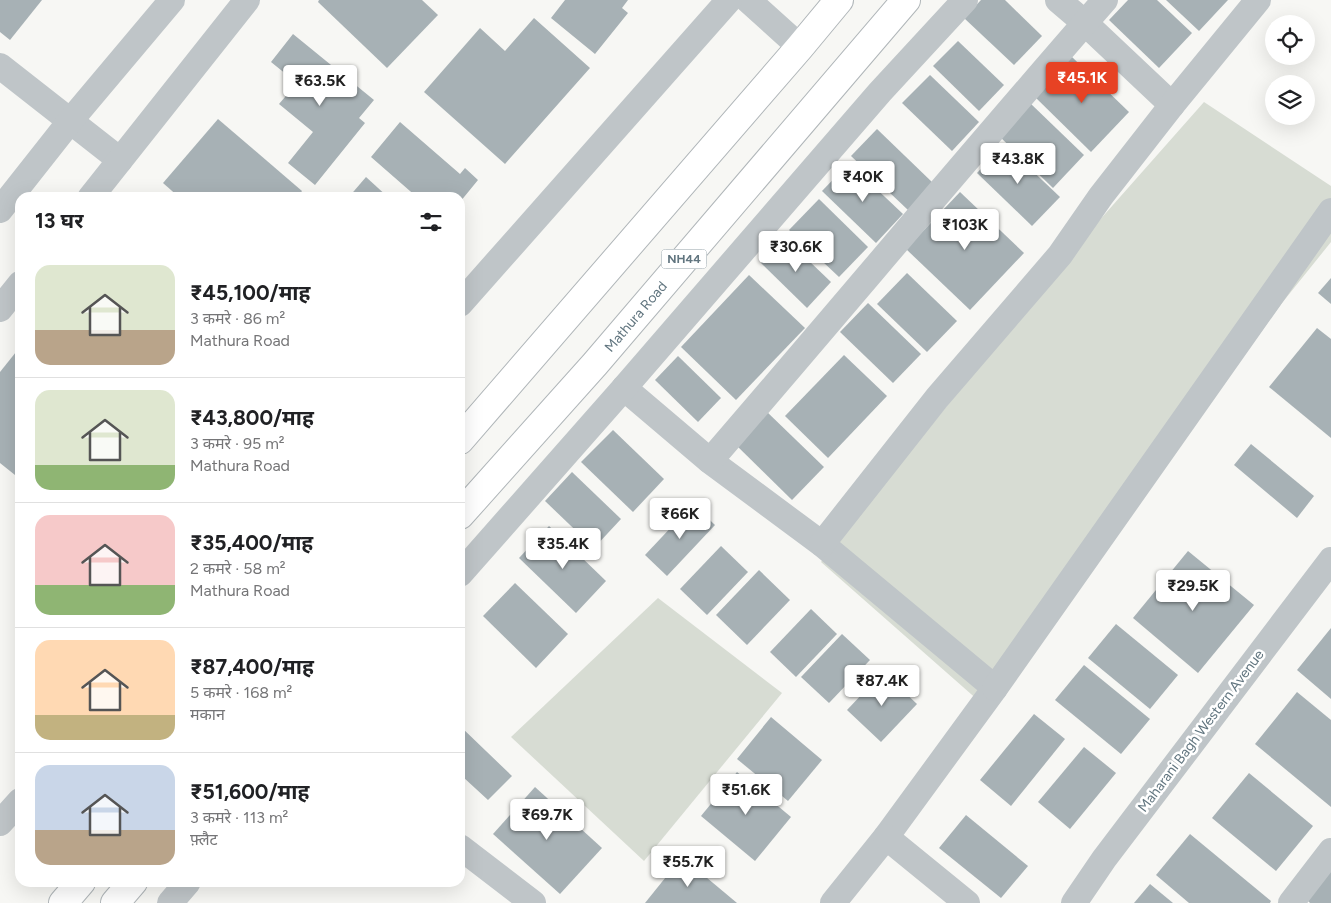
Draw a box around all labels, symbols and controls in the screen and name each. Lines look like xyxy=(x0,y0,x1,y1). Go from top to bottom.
map controls xyxy=(1265,15,1315,125)
button: locate xyxy=(1265,15,1315,65)
pin: ₹45.1K xyxy=(1041,62,1123,104)
pin: ₹63.5K xyxy=(279,64,361,107)
text: ₹45.1K xyxy=(1057,68,1107,87)
text: ₹63.5K xyxy=(294,71,346,90)
button: layers xyxy=(1265,75,1315,125)
pin: ₹43.8K xyxy=(977,142,1059,185)
text: ₹43.8K xyxy=(991,149,1045,168)
pin: ₹40K xyxy=(833,160,893,203)
text: ₹40K xyxy=(843,167,883,186)
text: 13 घर xyxy=(35,208,83,233)
icon: filters xyxy=(417,208,445,236)
pin: ₹103K xyxy=(930,208,1000,251)
text: ₹103K xyxy=(942,215,988,234)
pin: ₹30.6K xyxy=(755,230,837,273)
text: ₹30.6K xyxy=(770,237,822,256)
road number: NH44 xyxy=(662,250,706,268)
street label: Mathura Road xyxy=(601,278,670,355)
text: ₹45,100/माह xyxy=(190,280,310,305)
icon: home xyxy=(75,285,135,345)
text: 3 कमरे · 86 m² xyxy=(190,309,285,328)
text: Mathura Road xyxy=(190,331,290,350)
text: ₹43,800/माह xyxy=(190,405,314,430)
icon: home xyxy=(75,410,135,470)
text: 3 कमरे · 95 m² xyxy=(190,434,285,453)
text: Mathura Road xyxy=(190,456,290,475)
pin: ₹66K xyxy=(650,498,710,540)
text: ₹66K xyxy=(661,504,699,523)
pin: ₹35.4K xyxy=(522,528,604,570)
text: ₹35,400/माह xyxy=(190,530,313,555)
text: ₹35.4K xyxy=(537,534,589,553)
icon: home xyxy=(75,535,135,595)
text: 2 कमरे · 58 m² xyxy=(190,559,286,578)
pin: ₹29.5K xyxy=(1152,570,1234,612)
text: ₹29.5K xyxy=(1167,576,1219,595)
text: Mathura Road xyxy=(190,581,290,600)
street label: Maharani Bagh Western Avenue xyxy=(1134,646,1268,815)
text: ₹87,400/माह xyxy=(190,654,314,679)
icon: home xyxy=(75,660,135,720)
pin: ₹87.4K xyxy=(841,664,923,707)
text: ₹87.4K xyxy=(855,671,909,690)
text: 5 कमरे · 168 m² xyxy=(190,683,292,702)
text: मकान xyxy=(190,705,225,724)
pin: ₹51.6K xyxy=(705,774,787,816)
text: ₹51,600/माह xyxy=(190,779,309,804)
text: ₹51.6K xyxy=(721,780,771,799)
icon: home xyxy=(75,785,135,845)
pin: ₹69.7K xyxy=(506,798,588,841)
text: ₹69.7K xyxy=(521,805,573,824)
text: 3 कमरे · 113 m² xyxy=(190,808,288,827)
text: फ़्लैट xyxy=(190,830,218,849)
pin: ₹55.7K xyxy=(647,846,729,888)
text: ₹55.7K xyxy=(662,852,714,871)

